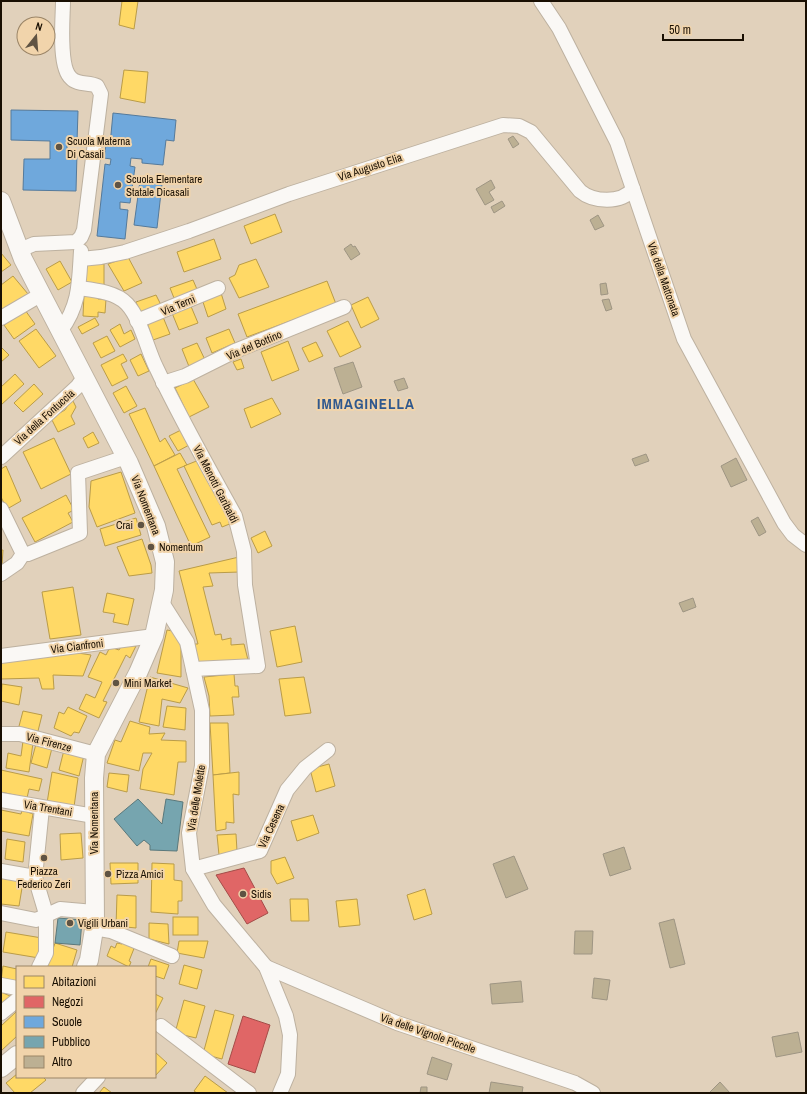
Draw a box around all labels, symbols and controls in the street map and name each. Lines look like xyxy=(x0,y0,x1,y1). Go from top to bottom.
north arrow xyxy=(16,16,56,56)
scale bar xyxy=(663,16,743,42)
text: N xyxy=(34,19,44,34)
text: 50 m xyxy=(669,22,691,38)
place label: Scuola Materna Di Casali xyxy=(67,134,130,161)
marker: Scuola Materna Di Casali xyxy=(54,142,64,152)
street label: Via Augusto Elia xyxy=(336,150,404,184)
place label: Scuola Elementare Statale Dicasali xyxy=(126,172,202,199)
marker: Scuola Elementare Statale Dicasali xyxy=(113,180,123,190)
street label: Via della Mattonata xyxy=(645,240,683,318)
street label: Via Terni xyxy=(159,292,197,318)
street label: Via del Bottino xyxy=(224,327,284,363)
street label: Via della Fontuccia xyxy=(11,386,77,448)
district label: IMMAGINELLA xyxy=(317,393,415,414)
street label: Via Menotti Garibaldi xyxy=(190,443,242,525)
street label: Via Nomentana xyxy=(128,473,164,537)
place label: Crai xyxy=(116,518,133,532)
marker: Crai xyxy=(136,520,146,530)
place label: Nomentum xyxy=(159,540,203,554)
marker: Nomentum xyxy=(146,542,156,552)
street label: Via Cianfroni xyxy=(50,636,104,656)
place label: Mini Market xyxy=(124,676,172,690)
marker: Mini Market xyxy=(111,678,121,688)
street label: Via Firenze xyxy=(25,729,73,755)
street label: Via delle Molette xyxy=(184,764,208,832)
street label: Via Nomentana xyxy=(87,792,101,854)
street label: Via Trentani xyxy=(23,797,73,819)
street label: Via Cesena xyxy=(255,802,287,850)
marker: Piazza Federico Zeri xyxy=(39,853,49,863)
place label: Piazza Federico Zeri xyxy=(17,864,71,891)
place label: Pizza Amici xyxy=(116,867,164,881)
marker: Pizza Amici xyxy=(103,869,113,879)
place label: Sidis xyxy=(251,887,272,901)
marker: Sidis xyxy=(238,889,248,899)
place label: Vigili Urbani xyxy=(78,916,128,930)
marker: Vigili Urbani xyxy=(65,918,75,928)
legend xyxy=(16,966,156,1078)
text: Abitazioni xyxy=(51,974,96,990)
text: Negozi xyxy=(52,994,83,1010)
street label: Via delle Vignole Piccole xyxy=(378,1010,478,1056)
text: Scuole xyxy=(52,1014,82,1030)
text: Pubblico xyxy=(52,1034,90,1050)
text: Altro xyxy=(51,1054,72,1070)

